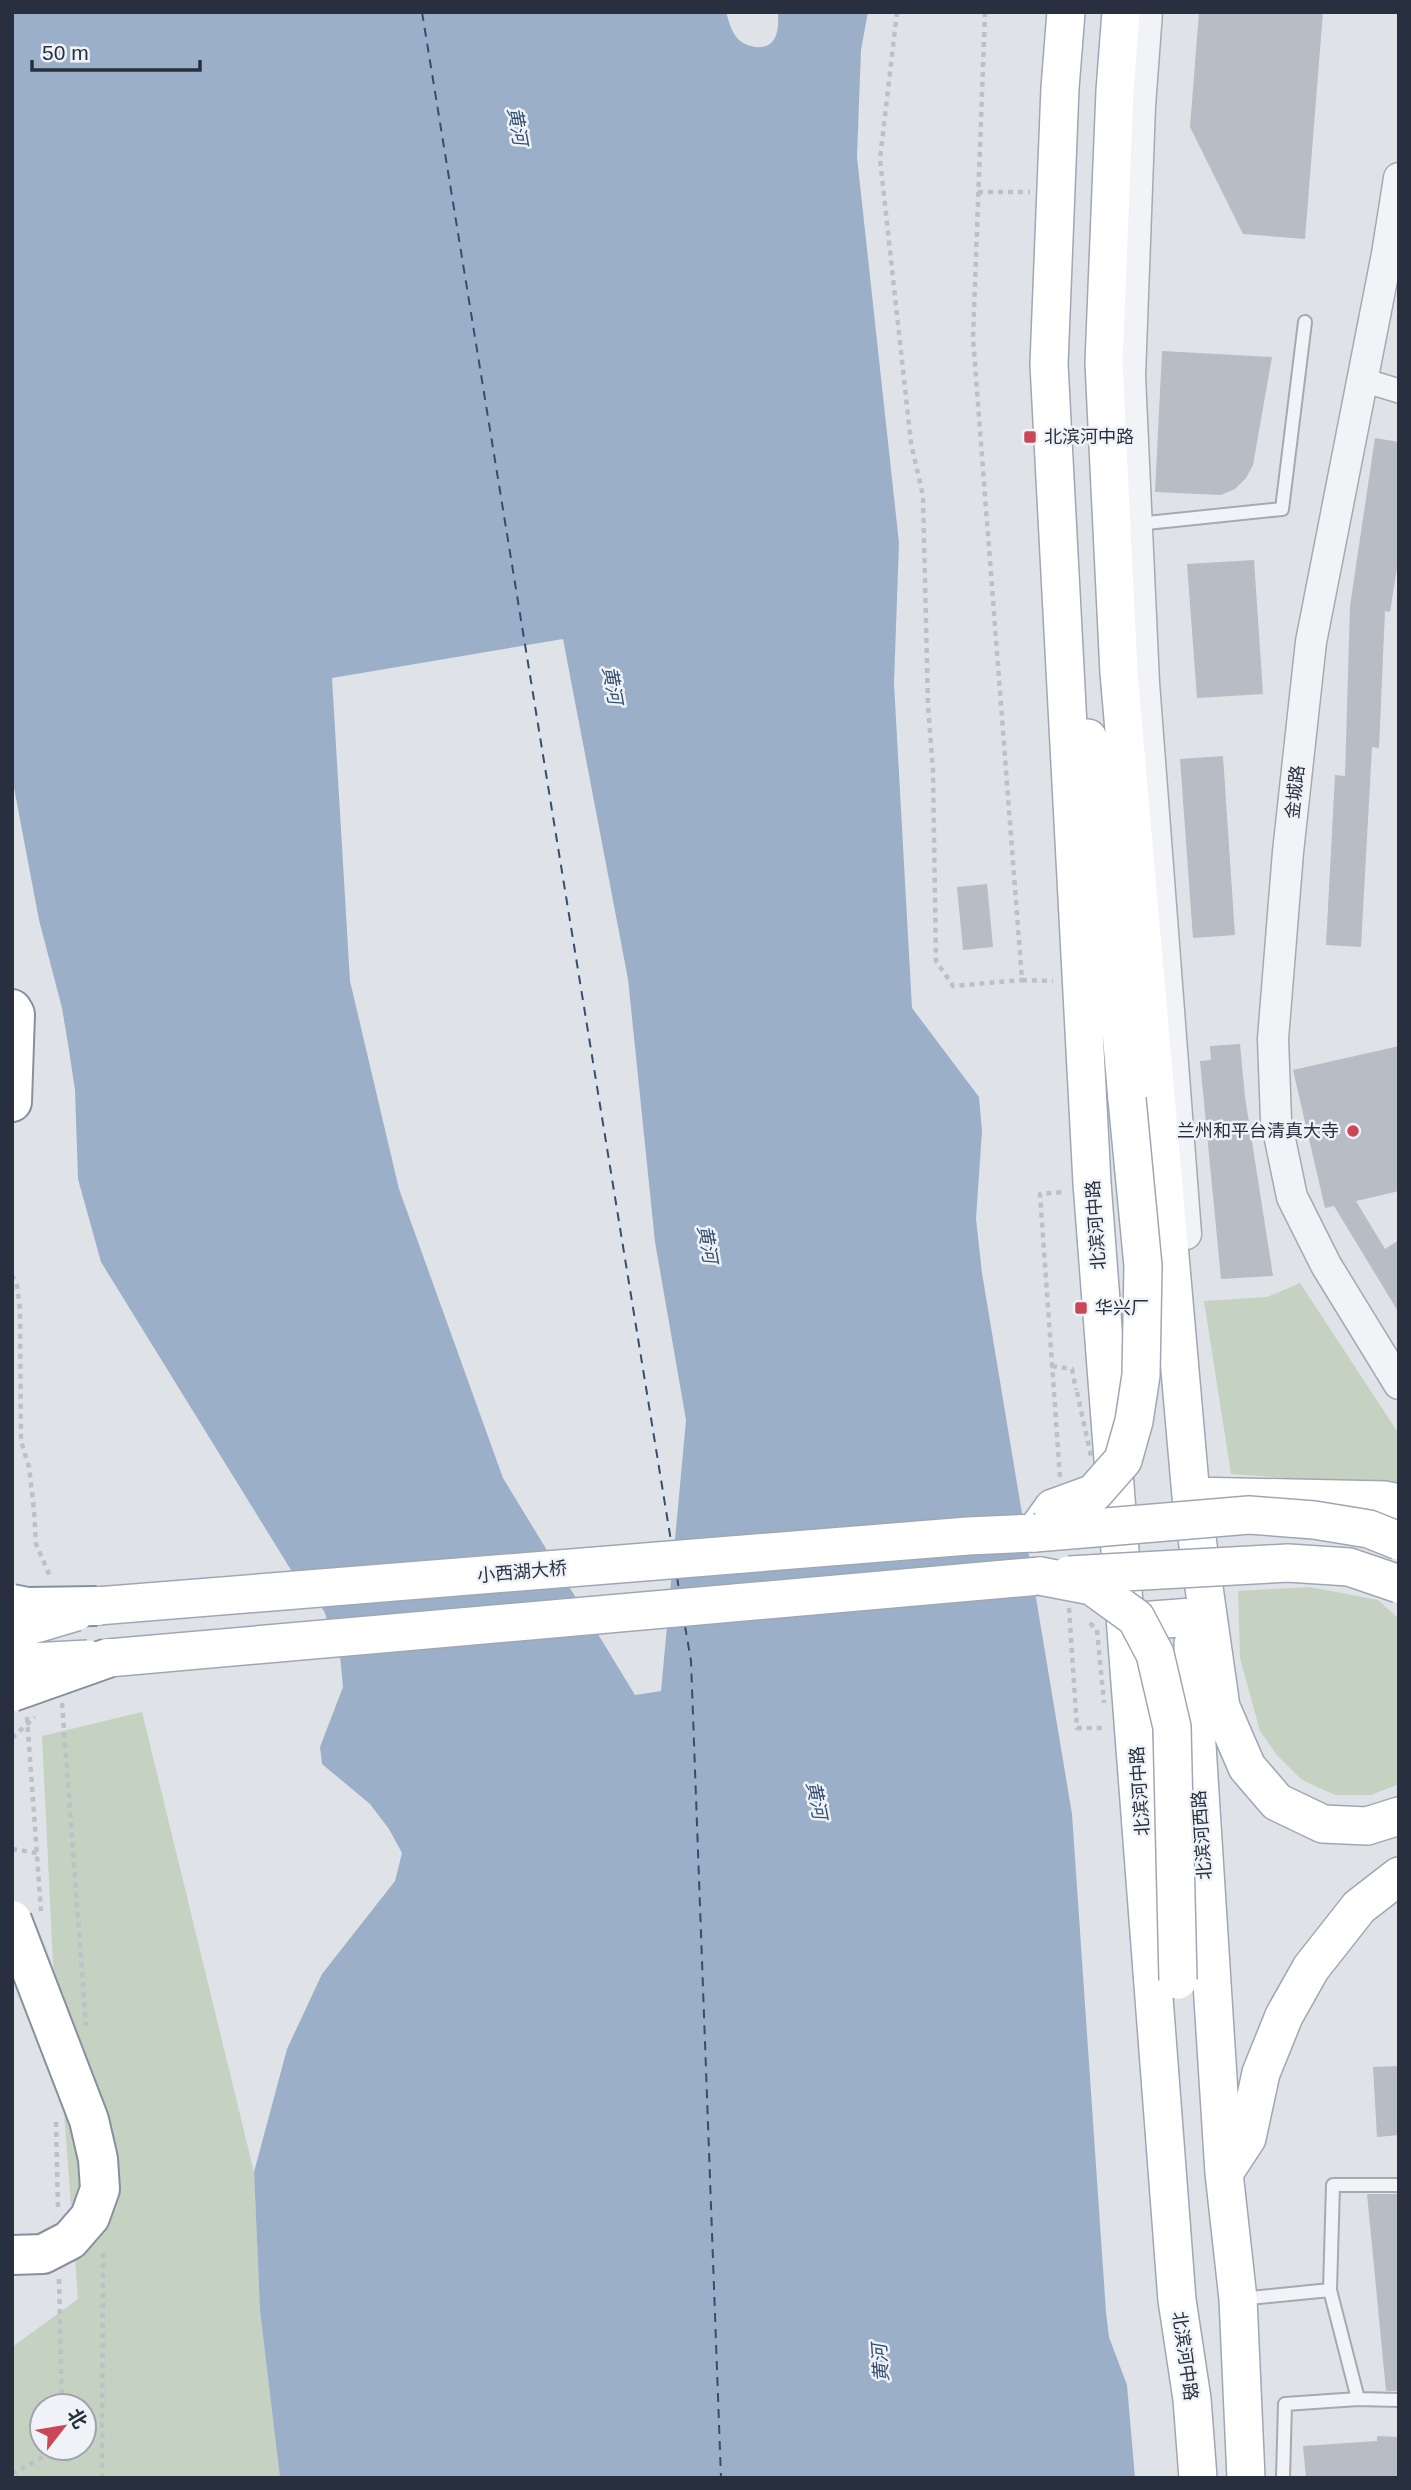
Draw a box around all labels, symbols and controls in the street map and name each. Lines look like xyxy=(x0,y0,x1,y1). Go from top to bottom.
scale bar xyxy=(32,28,200,72)
text: 50 m xyxy=(42,41,89,64)
water label: 黄河 xyxy=(504,106,532,151)
place label: 北滨河中路 xyxy=(1044,427,1134,447)
marker: 北滨河中路 xyxy=(1022,429,1038,445)
water label: 黄河 xyxy=(599,665,627,710)
street label: 金城路 xyxy=(1282,764,1308,820)
place label: 兰州和平台清真大寺 xyxy=(1177,1121,1339,1141)
marker: 兰州和平台清真大寺 xyxy=(1345,1123,1361,1139)
street label: 北滨河中路 xyxy=(1083,1179,1109,1271)
water label: 黄河 xyxy=(694,1224,722,1269)
place label: 华兴厂 xyxy=(1095,1298,1149,1318)
marker: 华兴厂 xyxy=(1073,1300,1089,1316)
street label: 小西湖大桥 xyxy=(476,1558,568,1586)
street label: 北滨河中路 xyxy=(1127,1745,1153,1837)
water label: 黄河 xyxy=(803,1779,831,1825)
street label: 北滨河西路 xyxy=(1189,1789,1215,1881)
street label: 北滨河中路 xyxy=(1169,2310,1201,2402)
water label: 黄河 xyxy=(868,2339,892,2383)
north arrow xyxy=(28,2392,98,2462)
text: 北 xyxy=(63,2405,91,2432)

